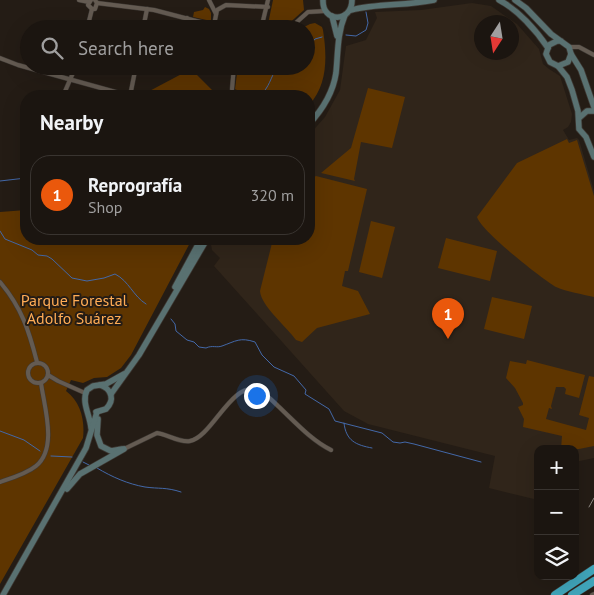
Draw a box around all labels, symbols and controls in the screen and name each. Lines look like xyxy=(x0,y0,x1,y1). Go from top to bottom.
north arrow xyxy=(474,15,519,60)
search box xyxy=(20,20,315,75)
icon: search xyxy=(38,34,66,62)
text: Search here xyxy=(78,36,174,60)
text: Nearby xyxy=(40,109,103,136)
text: Reprografía xyxy=(88,173,182,197)
text: 1 xyxy=(52,185,62,205)
text: 320 m xyxy=(251,185,294,205)
text: Shop xyxy=(88,197,122,217)
park label: Parque Forestal Adolfo Suárez xyxy=(21,290,128,328)
pin: 1 xyxy=(432,298,464,339)
your location xyxy=(244,383,270,409)
map controls xyxy=(534,445,579,580)
button: + xyxy=(534,445,579,490)
button: − xyxy=(534,490,579,535)
button: layers xyxy=(534,535,579,580)

